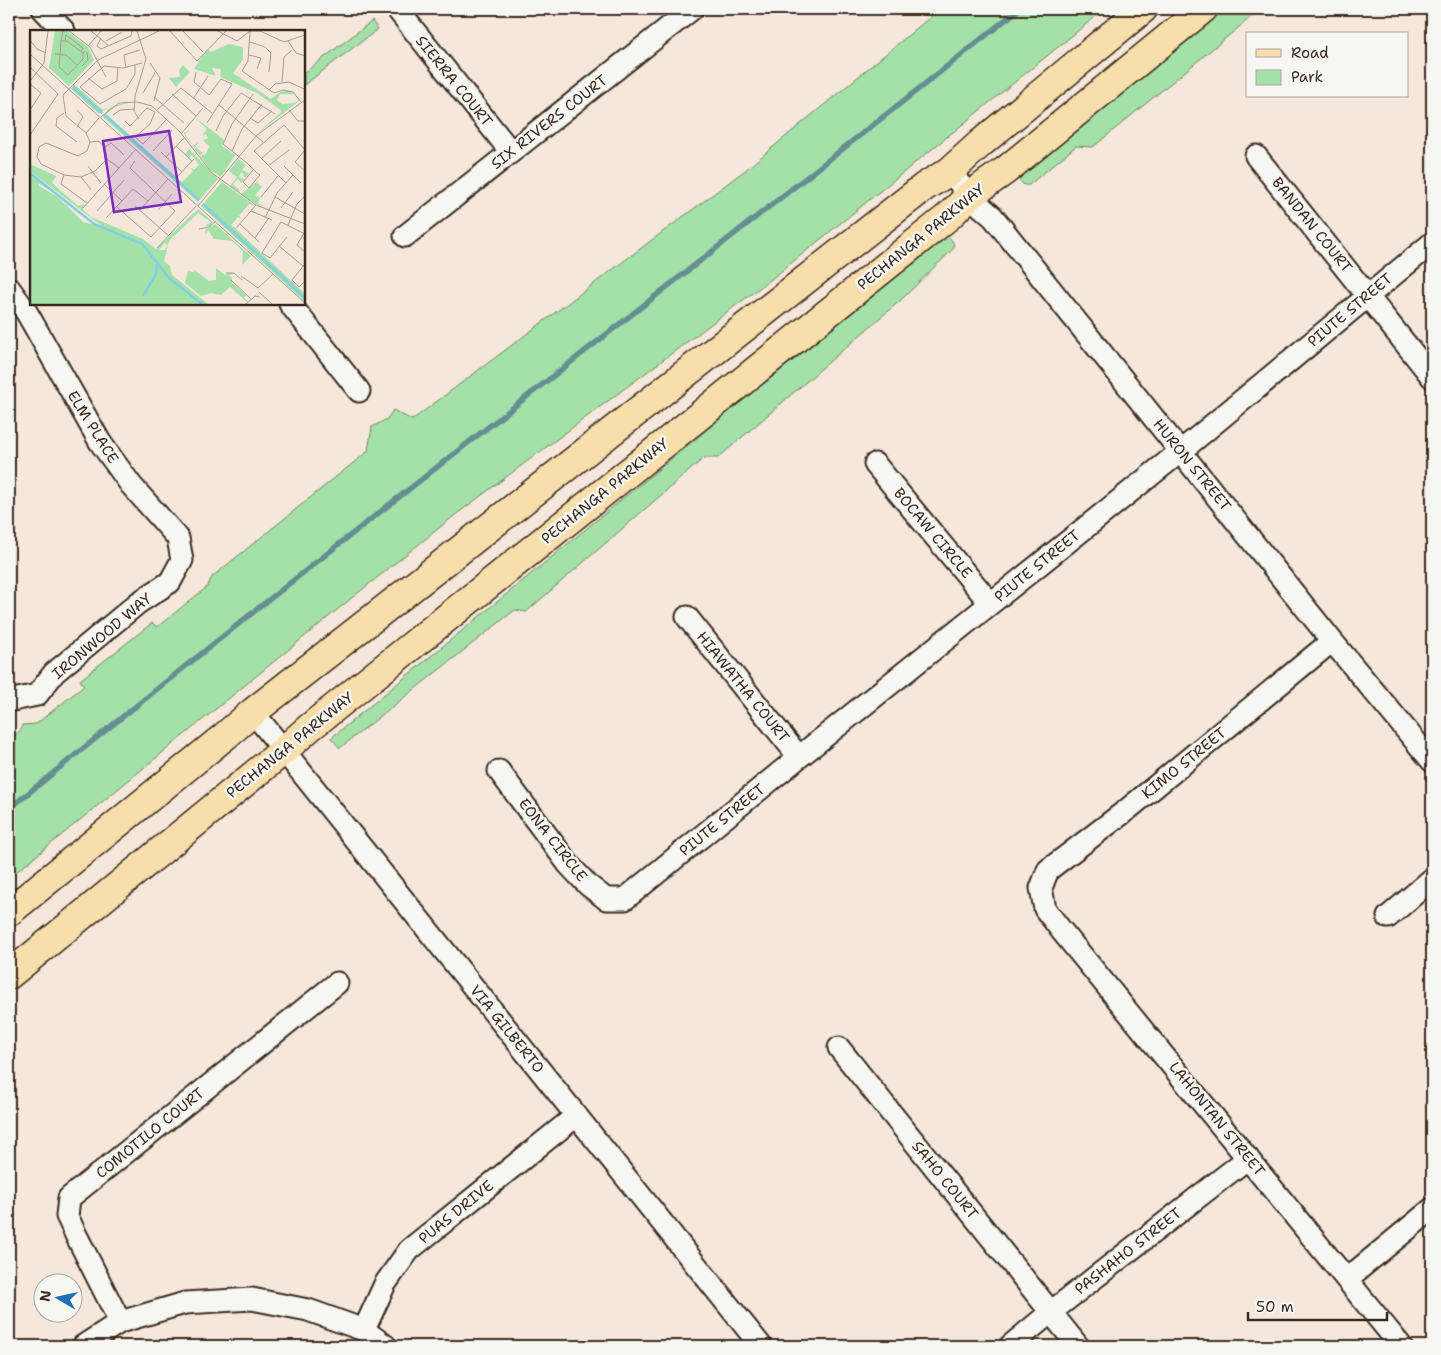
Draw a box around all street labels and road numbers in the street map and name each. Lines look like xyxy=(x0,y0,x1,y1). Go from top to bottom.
street label: SIERRA COURT xyxy=(411,31,497,131)
street label: SIX RIVERS COURT xyxy=(487,70,611,174)
street label: BANDAN COURT xyxy=(1267,173,1357,277)
street label: PECHANGA PARKWAY xyxy=(853,179,989,295)
street label: PIUTE STREET xyxy=(1303,269,1397,351)
street label: ELM PLACE xyxy=(63,387,123,467)
street label: HURON STREET xyxy=(1149,415,1235,515)
street label: PECHANGA PARKWAY xyxy=(537,433,673,549)
street label: BOCAW CIRCLE xyxy=(889,484,977,582)
street label: PIUTE STREET xyxy=(990,525,1084,607)
street label: IRONWOOD WAY xyxy=(48,588,156,684)
street label: HIAWATHA COURT xyxy=(692,627,794,747)
street label: PECHANGA PARKWAY xyxy=(222,687,358,803)
street label: KIMO STREET xyxy=(1138,723,1230,803)
street label: PIUTE STREET xyxy=(675,779,769,861)
street label: EONA CIRCLE xyxy=(514,794,592,886)
street label: VIA GILBERTO xyxy=(465,981,549,1077)
street label: LAHONTAN STREET xyxy=(1165,1058,1269,1180)
street label: COMOTILO COURT xyxy=(92,1083,208,1183)
street label: SAHO COURT xyxy=(907,1137,983,1223)
street label: PUAS DRIVE xyxy=(414,1176,498,1248)
street label: PASHAHO STREET xyxy=(1070,1203,1186,1299)

